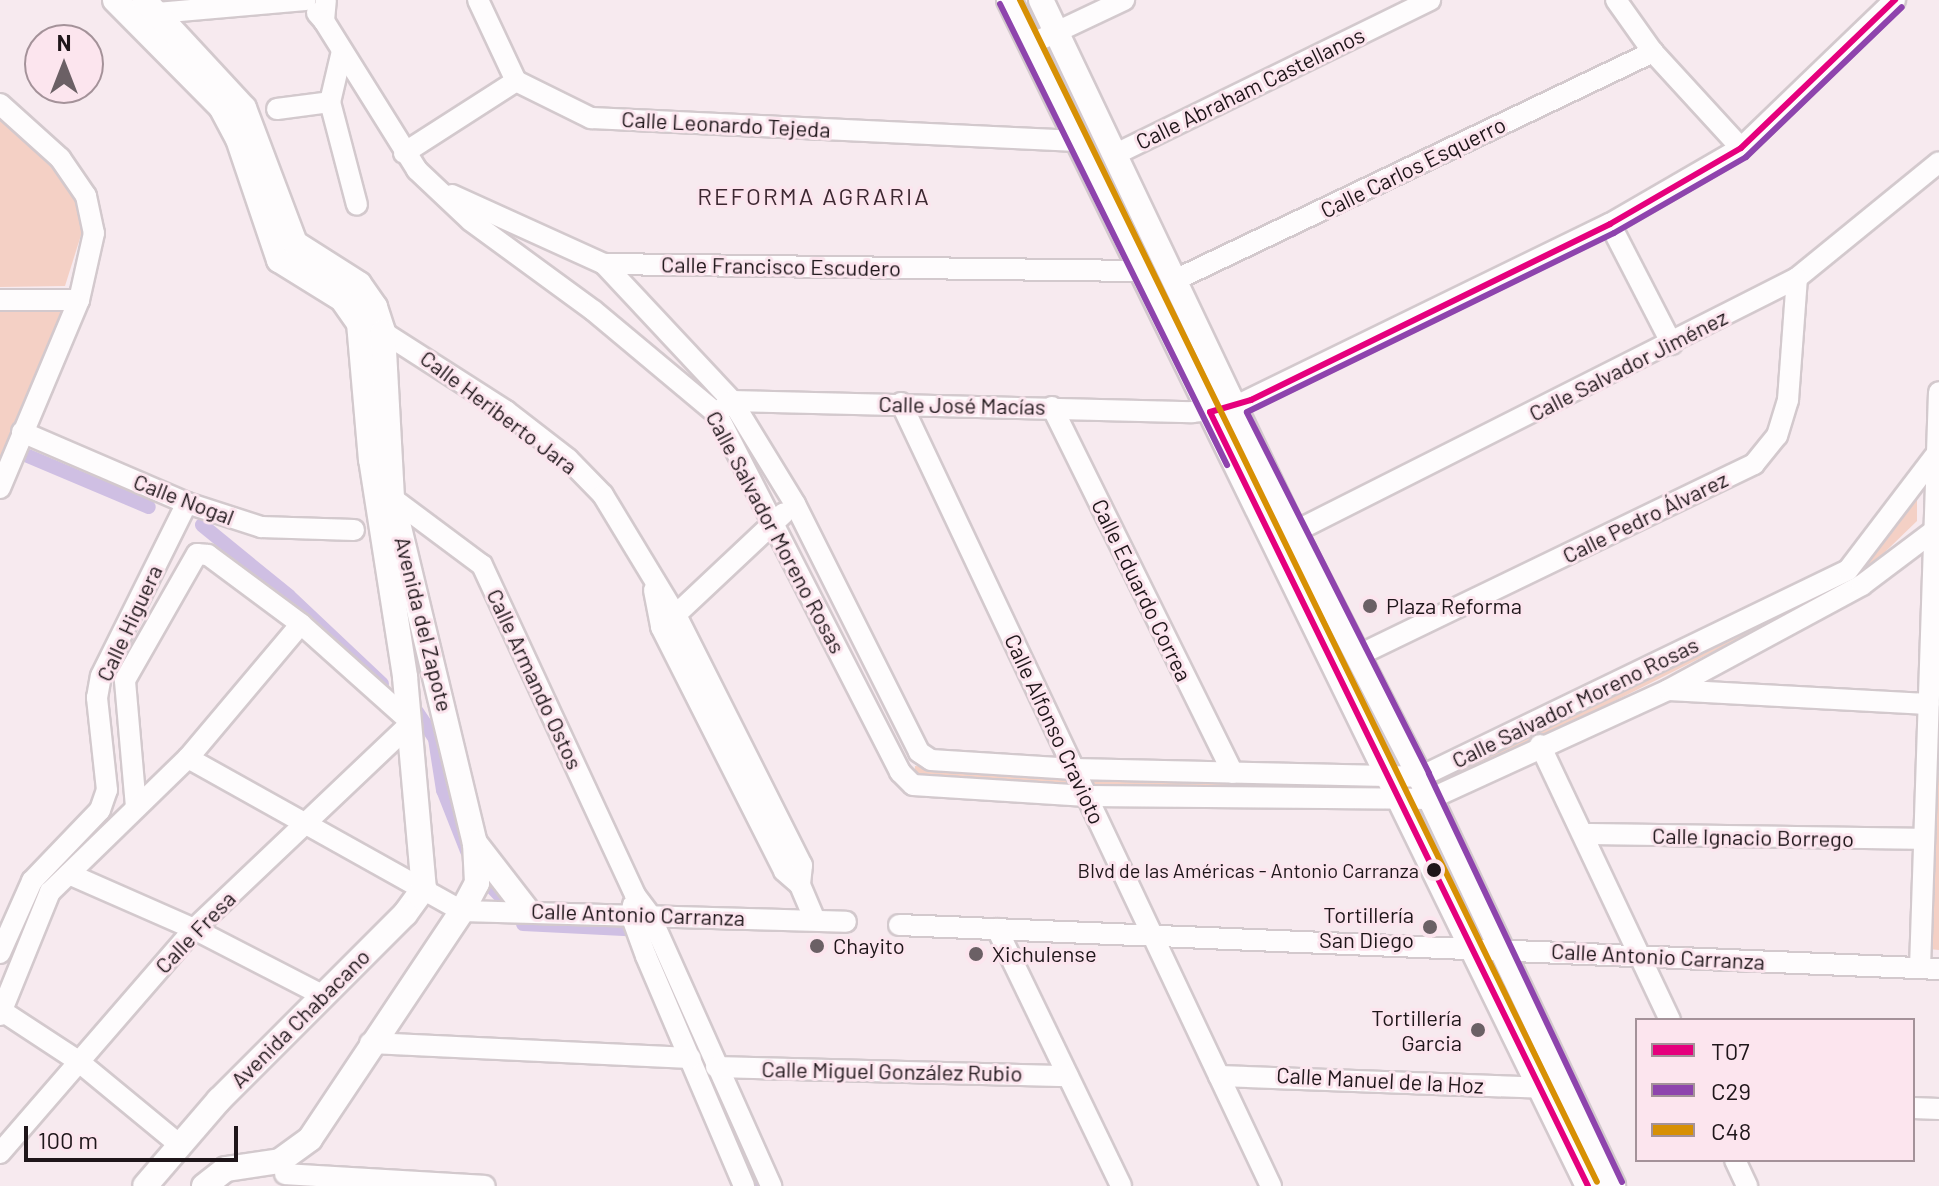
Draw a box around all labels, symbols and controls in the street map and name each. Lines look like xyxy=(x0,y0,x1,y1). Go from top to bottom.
street label: Calle Abraham Castellanos xyxy=(1131,21,1369,155)
north arrow xyxy=(24,24,104,104)
text: N xyxy=(57,29,71,55)
street label: Calle Leonardo Tejeda xyxy=(621,105,831,143)
street label: Calle Carlos Esquerro xyxy=(1316,111,1510,223)
district label: REFORMA AGRARIA xyxy=(697,182,931,210)
street label: Calle Francisco Escudero xyxy=(661,251,901,281)
street label: Calle Salvador Jiménez xyxy=(1524,304,1732,426)
street label: Calle Heriberto Jara xyxy=(415,344,583,480)
street label: Calle José Macías xyxy=(878,390,1046,420)
street label: Calle Salvador Moreno Rosas xyxy=(701,406,851,658)
street label: Calle Pedro Álvarez xyxy=(1558,466,1732,568)
street label: Calle Nogal xyxy=(130,468,238,530)
street label: Calle Eduardo Correa xyxy=(1086,495,1198,685)
street label: Avenida del Zapote xyxy=(389,534,459,714)
street label: Calle Higuera xyxy=(91,561,167,685)
street label: Calle Armando Ostos xyxy=(482,585,588,773)
place label: Plaza Reforma xyxy=(1386,593,1522,619)
marker: Plaza Reforma xyxy=(1361,597,1379,615)
street label: Calle Alfonso Cravioto xyxy=(999,630,1111,828)
street label: Calle Salvador Moreno Rosas xyxy=(1447,631,1703,773)
street label: Calle Ignacio Borrego xyxy=(1652,822,1854,852)
place label: Blvd de las Américas - Antonio Carranza xyxy=(1078,858,1419,882)
marker: Blvd de las Américas - Antonio Carranza xyxy=(1426,862,1442,878)
street label: Calle Fresa xyxy=(149,885,241,979)
street label: Calle Antonio Carranza xyxy=(531,897,745,931)
place label: Tortillería San Diego xyxy=(1319,901,1414,952)
marker: Tortillería San Diego xyxy=(1421,918,1439,936)
place label: Chayito xyxy=(833,933,905,959)
marker: Chayito xyxy=(808,937,826,955)
street label: Calle Antonio Carranza xyxy=(1550,937,1766,975)
place label: Xichulense xyxy=(992,941,1097,967)
street label: Avenida Chabacano xyxy=(225,943,375,1093)
marker: Xichulense xyxy=(967,945,985,963)
place label: Tortillería Garcia xyxy=(1371,1004,1462,1056)
legend xyxy=(1635,1018,1915,1162)
marker: Tortillería Garcia xyxy=(1469,1021,1487,1039)
text: T07 xyxy=(1711,1036,1750,1065)
street label: Calle Miguel González Rubio xyxy=(761,1056,1023,1086)
street label: Calle Manuel de la Hoz xyxy=(1276,1061,1484,1099)
text: C29 xyxy=(1711,1076,1751,1105)
scale bar xyxy=(28,1110,242,1160)
text: C48 xyxy=(1711,1116,1751,1145)
text: 100 m xyxy=(38,1125,98,1154)

